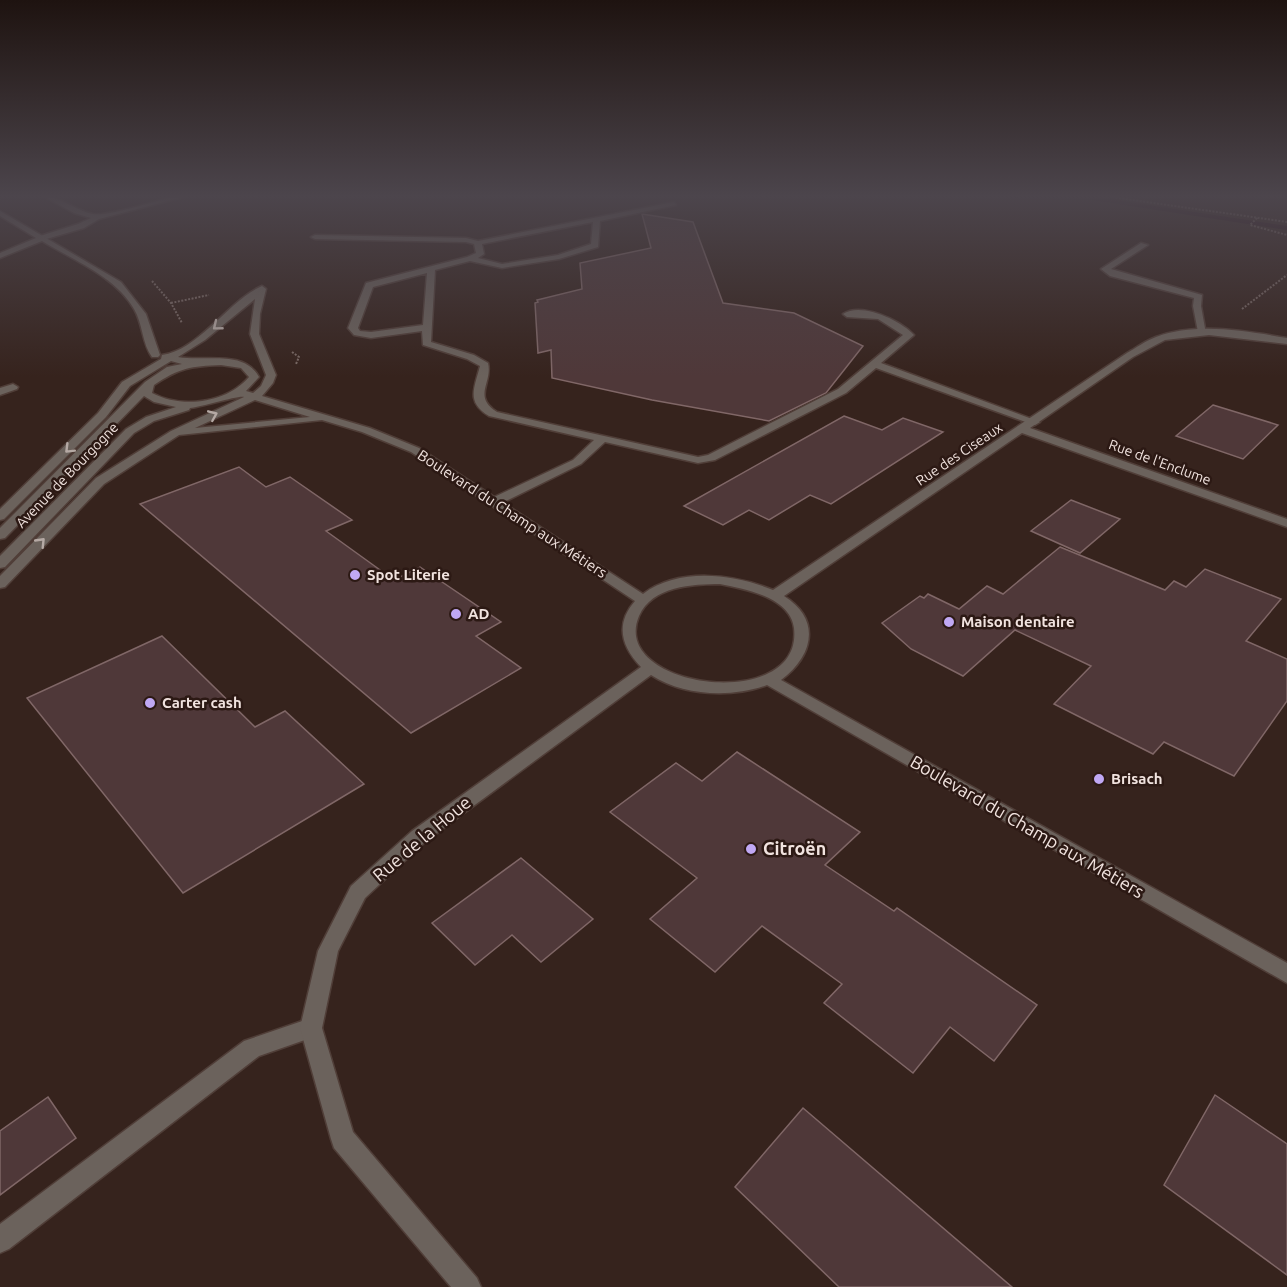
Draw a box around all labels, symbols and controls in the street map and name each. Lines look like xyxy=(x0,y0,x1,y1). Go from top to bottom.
one-way arrow xyxy=(212,318,223,329)
one-way arrow xyxy=(207,410,218,422)
street label: Avenue de Bourgogne xyxy=(13,419,121,531)
street label: Rue des Ciseaux xyxy=(913,419,1005,489)
street label: Rue de l'Enclume xyxy=(1107,436,1213,488)
one-way arrow xyxy=(65,441,76,452)
street label: Boulevard du Champ aux Métiers xyxy=(415,446,610,581)
one-way arrow xyxy=(33,538,44,549)
place label: Spot Literie xyxy=(367,566,450,583)
marker: Spot Literie xyxy=(348,568,362,582)
place label: AD xyxy=(468,605,490,622)
marker: AD xyxy=(449,607,463,621)
place label: Maison dentaire xyxy=(961,613,1075,630)
marker: Maison dentaire xyxy=(942,615,956,629)
place label: Carter cash xyxy=(162,694,242,711)
marker: Carter cash xyxy=(143,696,157,710)
street label: Boulevard du Champ aux Métiers xyxy=(907,751,1148,901)
place label: Brisach xyxy=(1111,770,1163,787)
marker: Brisach xyxy=(1092,772,1106,786)
street label: Rue de la Houe xyxy=(368,792,474,885)
place label: Citroën xyxy=(763,838,826,858)
marker: Citroën xyxy=(744,842,758,856)

